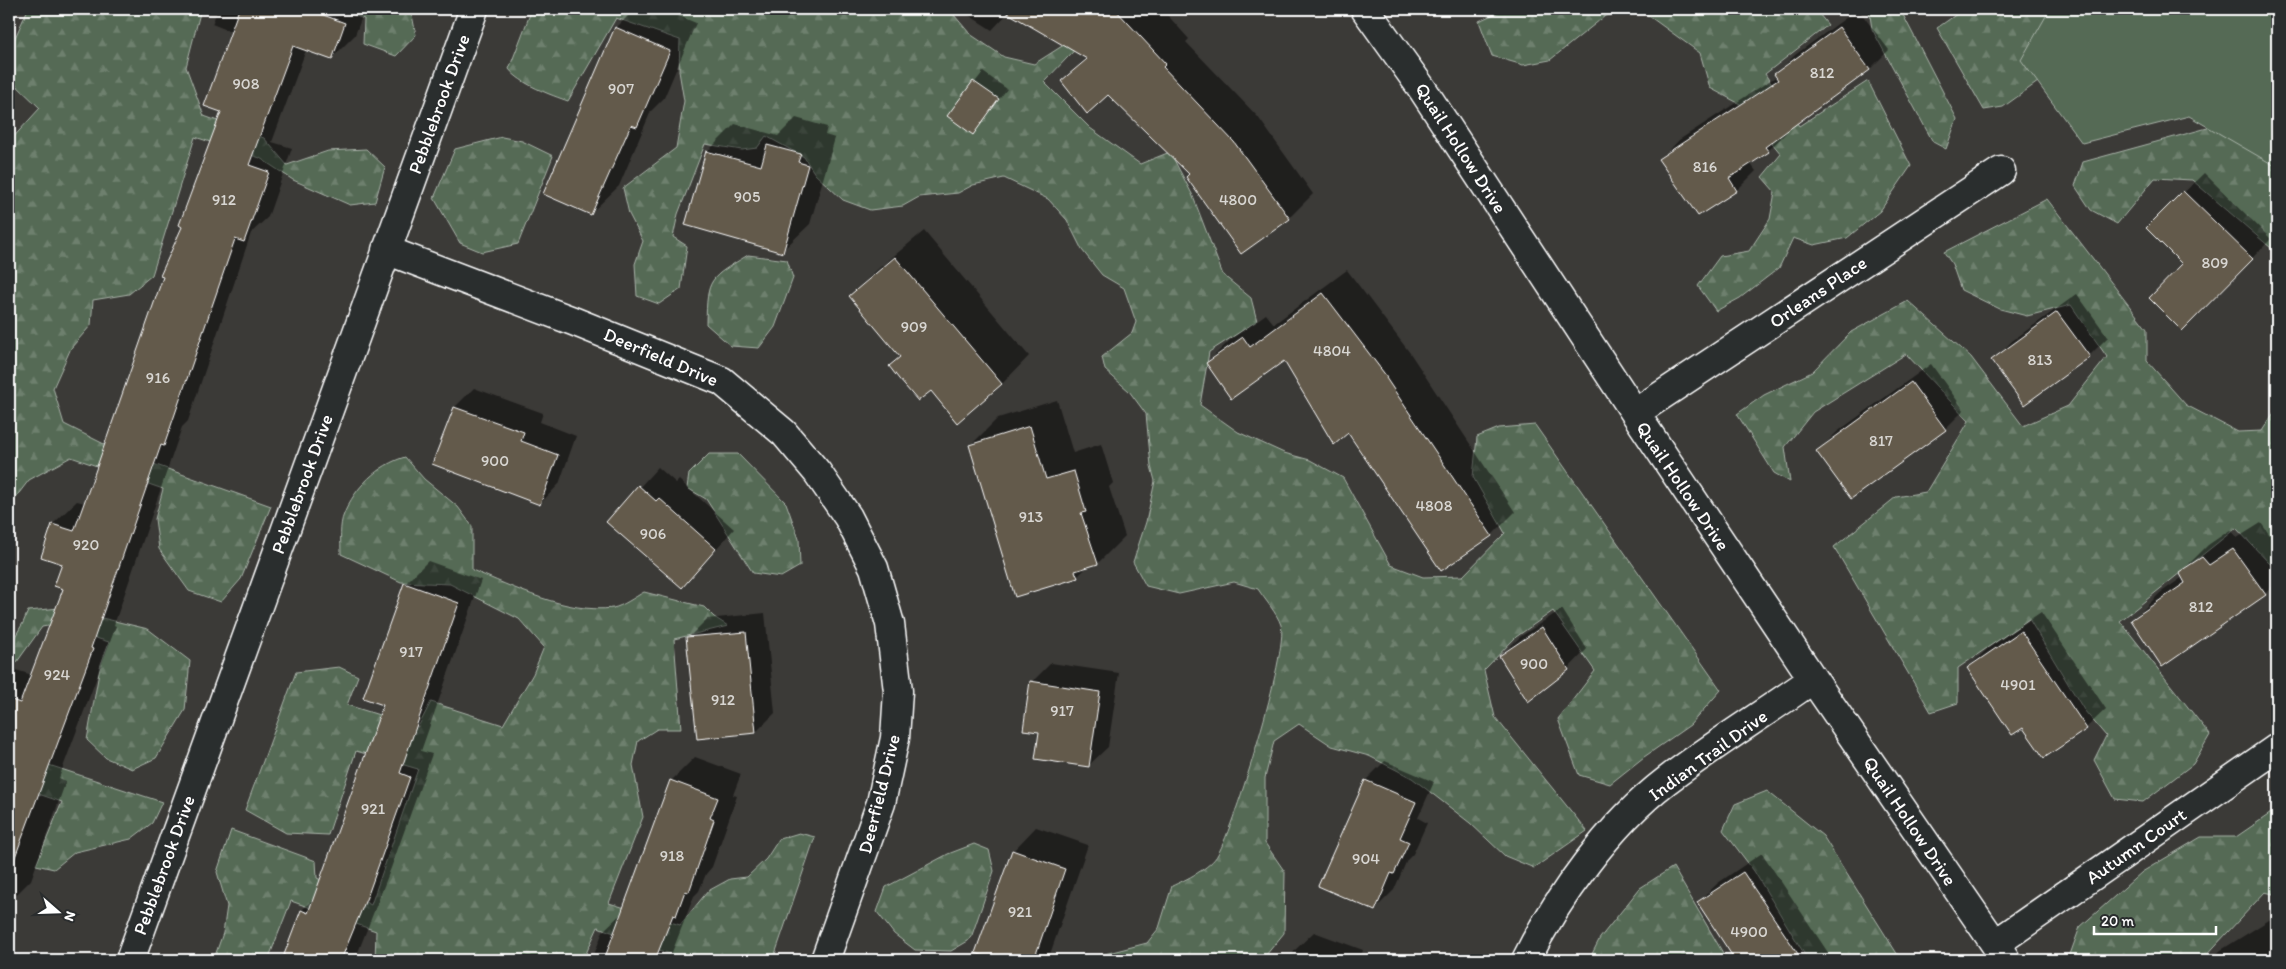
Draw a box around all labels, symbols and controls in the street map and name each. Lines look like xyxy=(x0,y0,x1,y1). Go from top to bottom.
street label: Pebblebrook Drive xyxy=(403,31,475,177)
house number: 812 xyxy=(1810,63,1835,82)
house number: 908 xyxy=(233,74,260,93)
street label: Quail Hollow Drive xyxy=(1410,78,1512,218)
house number: 907 xyxy=(608,79,634,98)
house number: 816 xyxy=(1693,157,1717,176)
house number: 905 xyxy=(734,187,760,206)
house number: 912 xyxy=(212,190,237,209)
house number: 4800 xyxy=(1219,190,1257,209)
street label: Orleans Place xyxy=(1765,251,1871,333)
house number: 809 xyxy=(2202,253,2229,272)
house number: 909 xyxy=(901,317,927,336)
street label: Deerfield Drive xyxy=(600,323,722,391)
house number: 4804 xyxy=(1313,341,1351,360)
house number: 813 xyxy=(2028,350,2053,369)
house number: 916 xyxy=(146,368,170,387)
street label: Pebblebrook Drive xyxy=(266,411,338,557)
street label: Quail Hollow Drive xyxy=(1631,417,1735,555)
house number: 817 xyxy=(1869,431,1893,450)
house number: 900 xyxy=(481,451,509,470)
house number: 4808 xyxy=(1415,496,1453,515)
house number: 913 xyxy=(1019,507,1044,526)
house number: 906 xyxy=(640,524,666,543)
house number: 920 xyxy=(73,535,99,554)
house number: 812 xyxy=(2189,597,2214,616)
house number: 917 xyxy=(399,642,423,661)
house number: 900 xyxy=(1520,654,1548,673)
house number: 924 xyxy=(44,665,71,684)
house number: 4901 xyxy=(2000,675,2036,694)
house number: 912 xyxy=(711,690,736,709)
house number: 917 xyxy=(1050,701,1074,720)
street label: Indian Trail Drive xyxy=(1644,704,1772,806)
street label: Deerfield Drive xyxy=(853,732,905,856)
street label: Quail Hollow Drive xyxy=(1858,752,1962,890)
street label: Pebblebrook Drive xyxy=(128,792,200,938)
house number: 921 xyxy=(361,799,386,818)
street label: Autumn Court xyxy=(2081,803,2191,889)
house number: 918 xyxy=(660,846,685,865)
house number: 904 xyxy=(1352,849,1380,868)
north arrow xyxy=(32,886,82,936)
house number: 921 xyxy=(1008,902,1033,921)
scale bar xyxy=(2094,904,2216,936)
text: N xyxy=(60,909,79,924)
text: 20 m xyxy=(2101,912,2135,930)
house number: 4900 xyxy=(1730,922,1768,941)

